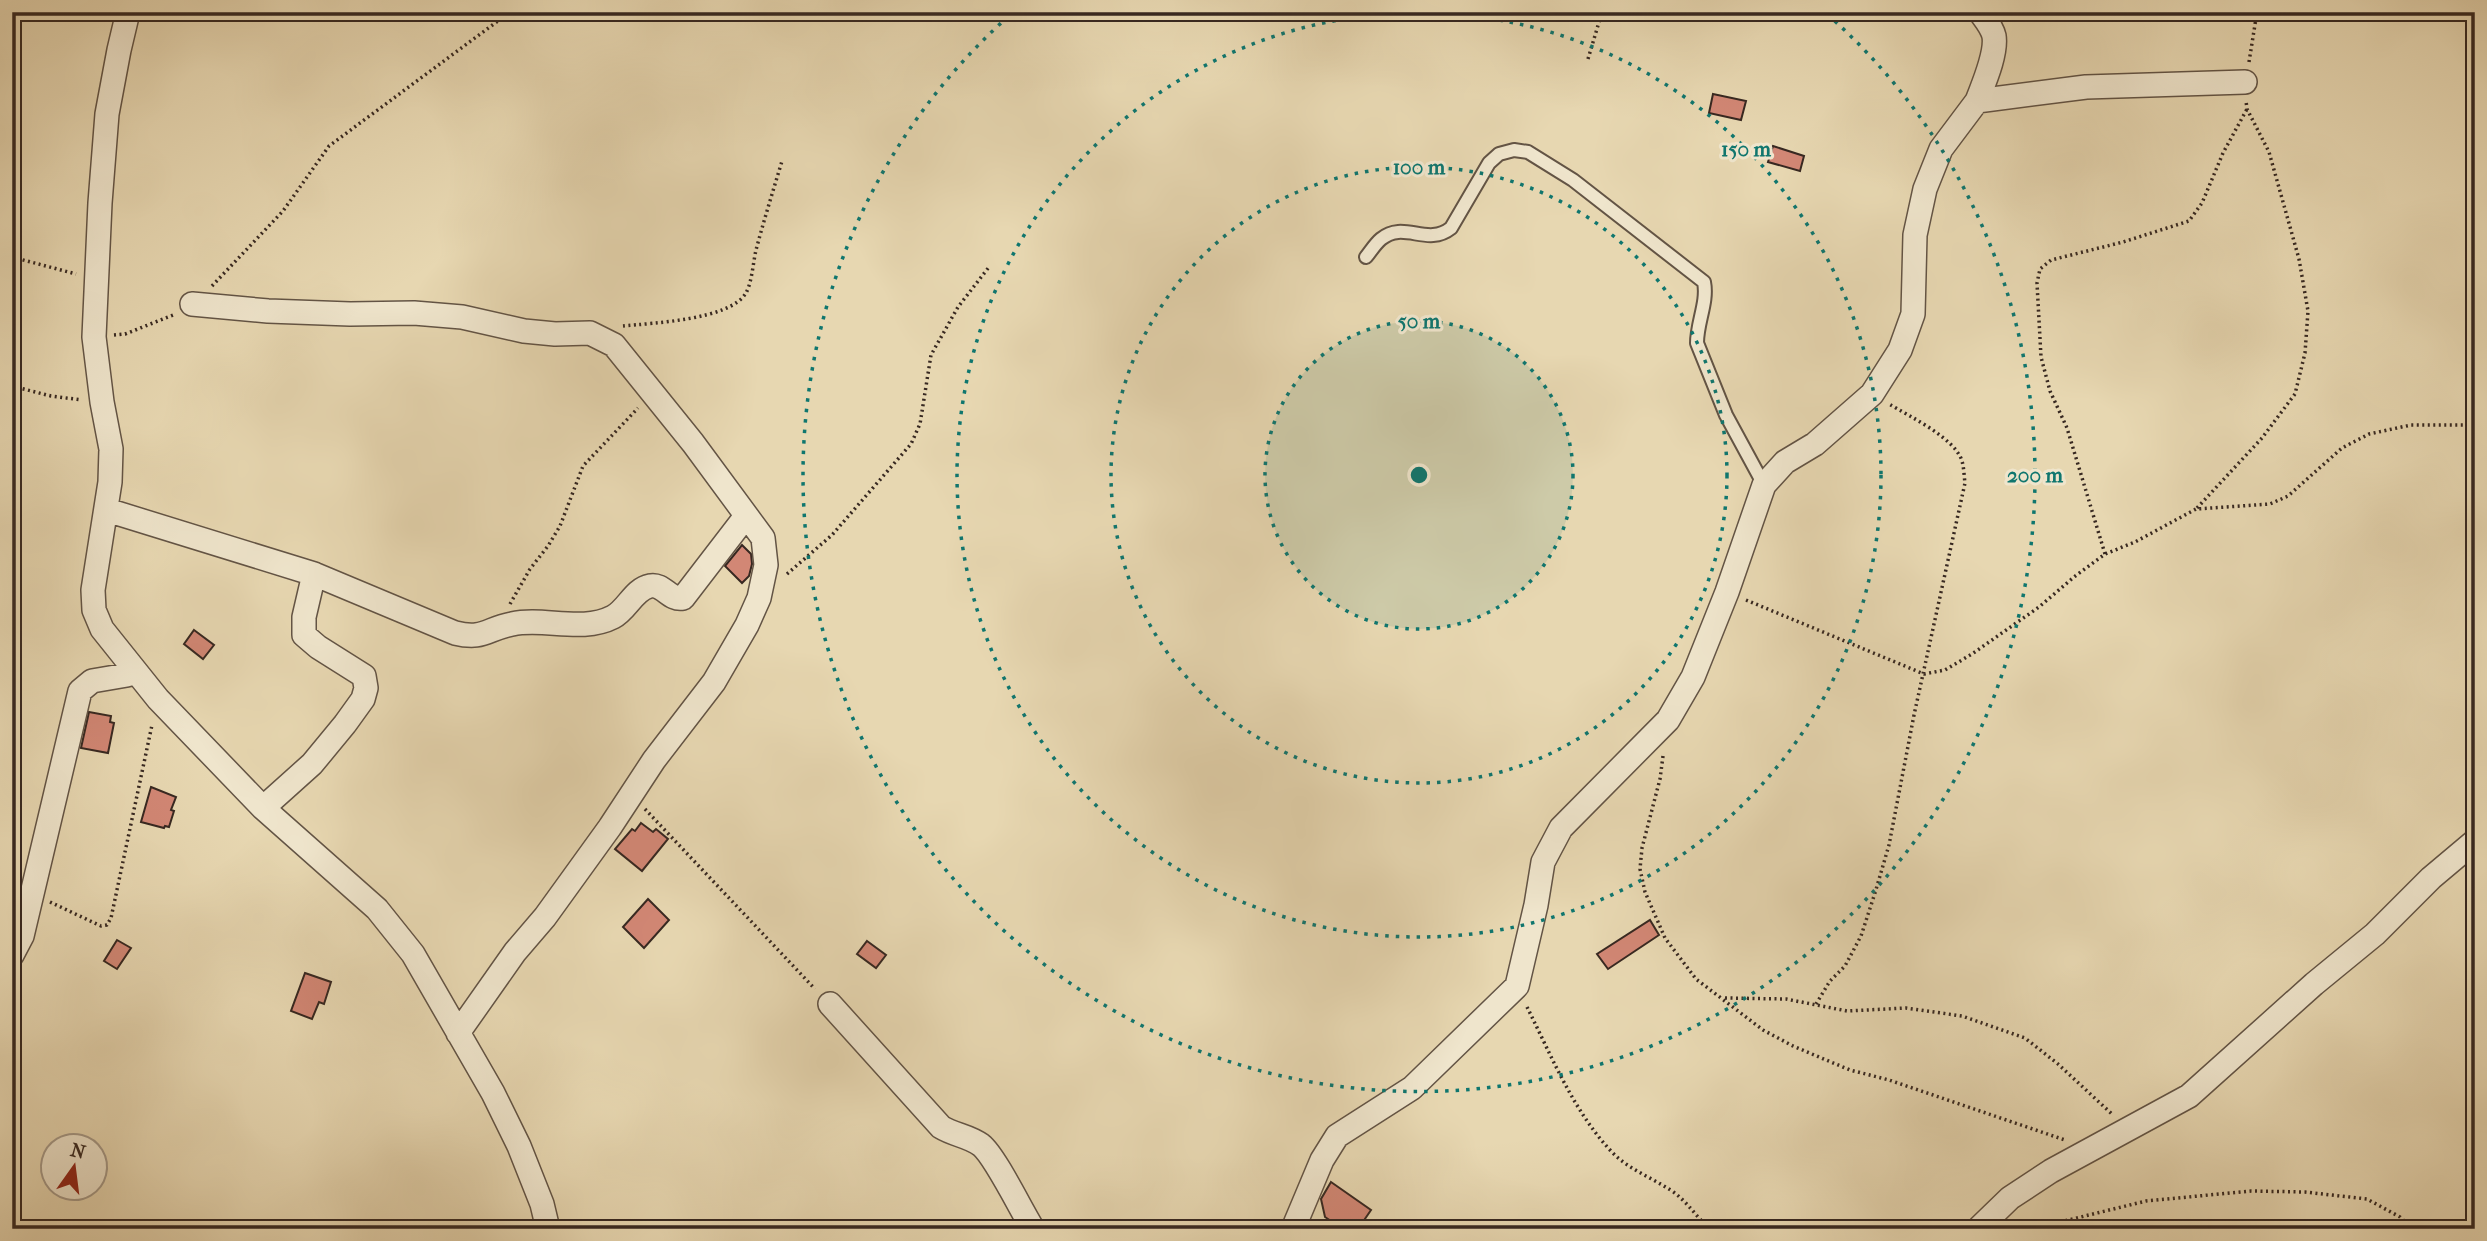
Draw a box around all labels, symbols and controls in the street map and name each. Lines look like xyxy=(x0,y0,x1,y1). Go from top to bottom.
text: 150 m xyxy=(1721,137,1772,161)
text: 100 m xyxy=(1393,155,1446,179)
text: 50 m xyxy=(1398,309,1441,333)
centre of rings xyxy=(1407,463,1431,487)
text: 200 m xyxy=(2007,463,2064,487)
north arrow xyxy=(38,1132,108,1202)
text: N xyxy=(68,1139,88,1164)

